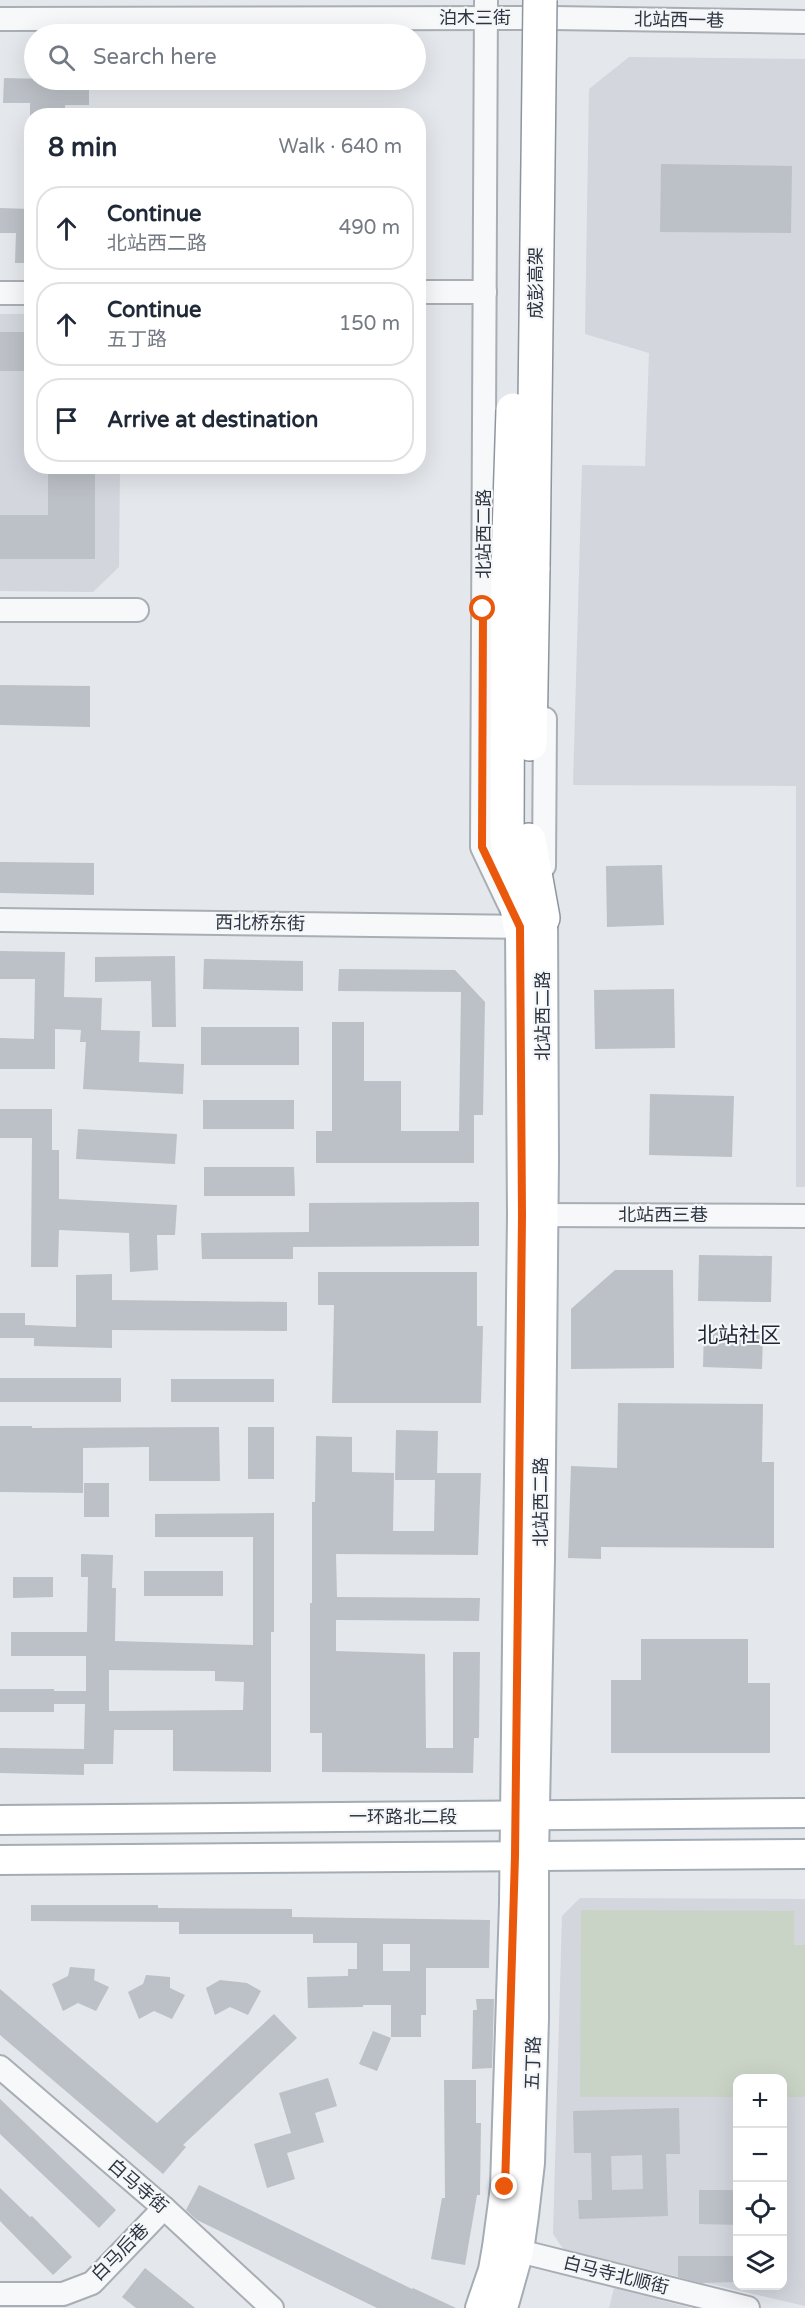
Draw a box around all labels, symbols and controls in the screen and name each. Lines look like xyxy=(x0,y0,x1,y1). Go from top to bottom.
street label: 泊木三街 xyxy=(439,7,511,29)
street label: 北站西一巷 xyxy=(634,8,724,32)
search box xyxy=(24,24,426,90)
icon: search xyxy=(45,41,78,74)
text: Search here xyxy=(93,44,217,70)
text: 8 min xyxy=(48,132,117,163)
text: Walk · 640 m xyxy=(279,135,402,159)
text: Continue xyxy=(107,201,202,227)
icon: ahead xyxy=(50,212,83,245)
text: 490 m xyxy=(339,216,400,240)
text: 北站西二路 xyxy=(107,232,207,256)
street label: 成彭高架 xyxy=(525,247,547,319)
text: Continue xyxy=(107,297,202,323)
icon: ahead xyxy=(50,308,83,341)
text: 150 m xyxy=(339,312,400,336)
text: 五丁路 xyxy=(107,328,167,352)
icon: arrive xyxy=(50,404,83,437)
text: Arrive at destination xyxy=(107,407,318,433)
street label: 北站西二路 xyxy=(473,489,495,579)
route start xyxy=(469,595,495,621)
street label: 西北桥东街 xyxy=(215,911,305,935)
street label: 北站西二路 xyxy=(532,971,554,1061)
street label: 北站西三巷 xyxy=(618,1204,708,1226)
district label: 北站社区 xyxy=(697,1323,781,1348)
street label: 北站西二路 xyxy=(530,1457,552,1547)
street label: 一环路北二段 xyxy=(349,1806,457,1828)
street label: 五丁路 xyxy=(521,2036,545,2090)
map controls xyxy=(733,2074,787,2290)
button: + xyxy=(733,2074,787,2128)
button: − xyxy=(733,2128,787,2182)
street label: 白马寺街 xyxy=(104,2154,172,2218)
route end xyxy=(491,2173,517,2199)
button: locate xyxy=(733,2182,787,2236)
street label: 白马后巷 xyxy=(87,2219,153,2285)
button: layers xyxy=(733,2236,787,2290)
street label: 白马寺北顺街 xyxy=(561,2251,671,2299)

